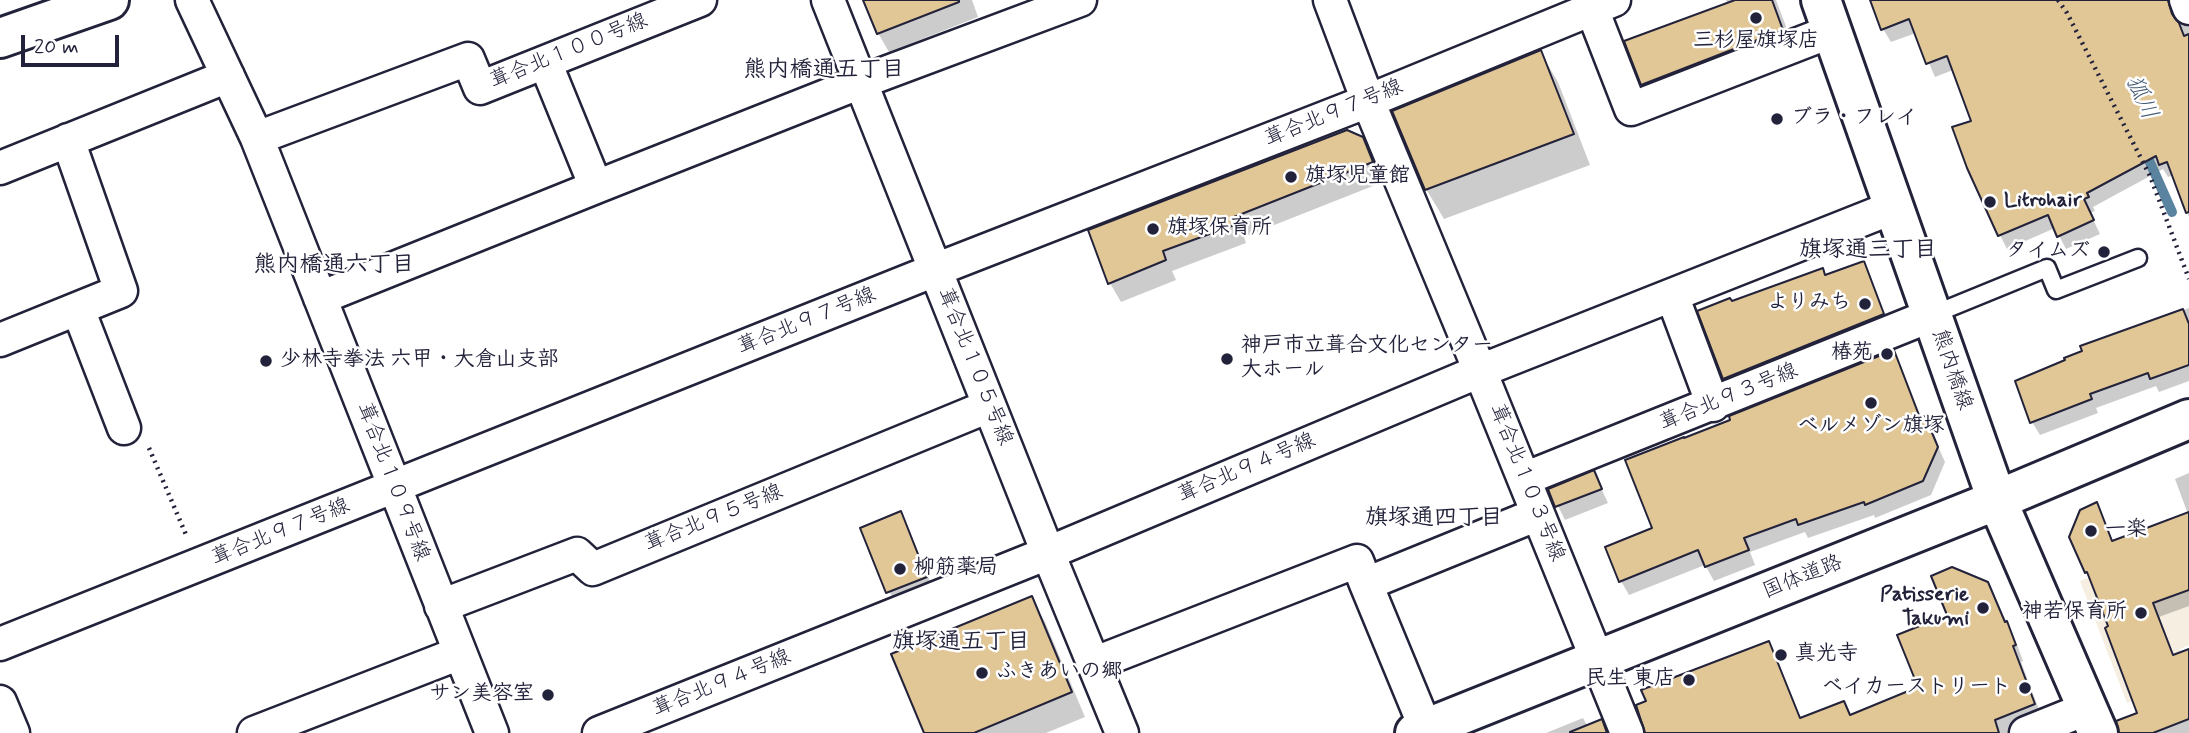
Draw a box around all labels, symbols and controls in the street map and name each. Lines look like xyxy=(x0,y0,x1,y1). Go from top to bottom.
street label: 葺合北１００号線 xyxy=(486,9,652,95)
marker: 三杉屋旗塚店 xyxy=(1748,10,1764,26)
scale bar xyxy=(24,21,122,65)
place label: 三杉屋旗塚店 xyxy=(1693,29,1819,55)
text: 20 m xyxy=(34,33,79,61)
district label: 熊内橋通五丁目 xyxy=(744,57,904,85)
water label: 狐川 xyxy=(2118,71,2162,125)
street label: 葺合北９７号線 xyxy=(1261,75,1407,153)
place label: ブラ・フレイ xyxy=(1791,106,1917,132)
marker: ブラ・フレイ xyxy=(1769,111,1785,127)
place label: 旗塚児童館 xyxy=(1305,164,1410,190)
marker: 旗塚児童館 xyxy=(1283,169,1299,185)
place label: Litrohair xyxy=(2004,189,2082,215)
marker: Litrohair xyxy=(1982,194,1998,210)
place label: 旗塚保育所 xyxy=(1167,216,1272,242)
marker: 旗塚保育所 xyxy=(1145,221,1161,237)
district label: 旗塚通三丁目 xyxy=(1799,237,1937,265)
place label: タイムズ xyxy=(2006,239,2090,265)
marker: タイムズ xyxy=(2096,244,2112,260)
district label: 熊内橋通六丁目 xyxy=(254,252,414,280)
street label: 葺合北９７号線 xyxy=(734,283,880,361)
street label: 葺合北１０５号線 xyxy=(931,284,1017,450)
place label: よりみち xyxy=(1767,291,1851,317)
marker: よりみち xyxy=(1857,296,1873,312)
street label: 熊内橋線 xyxy=(1925,326,1977,414)
place label: 神戸市立葺合文化センター 大ホール xyxy=(1241,334,1493,384)
place label: 椿苑 xyxy=(1831,341,1873,367)
marker: 椿苑 xyxy=(1879,346,1895,362)
place label: 少林寺拳法 六甲・大倉山支部 xyxy=(280,348,559,374)
marker: 神戸市立葺合文化センター 大ホール xyxy=(1219,351,1235,367)
marker: 少林寺拳法 六甲・大倉山支部 xyxy=(258,353,274,369)
street label: 葺合北９３号線 xyxy=(1656,359,1802,437)
marker: ベルメゾン旗塚 xyxy=(1863,395,1879,411)
street label: 葺合北１０９号線 xyxy=(350,399,434,565)
street label: 葺合北１０３号線 xyxy=(1483,400,1569,566)
place label: ベルメゾン旗塚 xyxy=(1798,414,1944,440)
street label: 葺合北９４号線 xyxy=(1174,429,1320,509)
street label: 葺合北９５号線 xyxy=(641,480,787,558)
street label: 葺合北９７号線 xyxy=(208,494,354,572)
district label: 旗塚通四丁目 xyxy=(1365,505,1503,533)
place label: 一楽 xyxy=(2105,518,2147,544)
marker: 一楽 xyxy=(2083,523,2099,539)
street label: 国体道路 xyxy=(1759,551,1847,605)
place label: 柳筋薬局 xyxy=(914,556,998,582)
marker: 柳筋薬局 xyxy=(892,561,908,577)
place label: Patisserie Takumi xyxy=(1880,583,1969,633)
marker: Patisserie Takumi xyxy=(1975,600,1991,616)
place label: 神若保育所 xyxy=(2022,600,2127,626)
marker: 神若保育所 xyxy=(2133,605,2149,621)
district label: 旗塚通五丁目 xyxy=(892,629,1030,657)
place label: 真光寺 xyxy=(1795,642,1858,668)
street label: 葺合北９４号線 xyxy=(649,645,795,723)
marker: 真光寺 xyxy=(1773,647,1789,663)
place label: ふきあいの郷 xyxy=(996,660,1122,686)
marker: ふきあいの郷 xyxy=(974,665,990,681)
place label: 民生 東店 xyxy=(1585,667,1675,693)
marker: 民生 東店 xyxy=(1681,672,1697,688)
place label: ベイカーストリート xyxy=(1822,675,2011,701)
marker: ベイカーストリート xyxy=(2017,680,2033,696)
place label: サン美容室 xyxy=(429,682,534,708)
marker: サン美容室 xyxy=(540,687,556,703)

